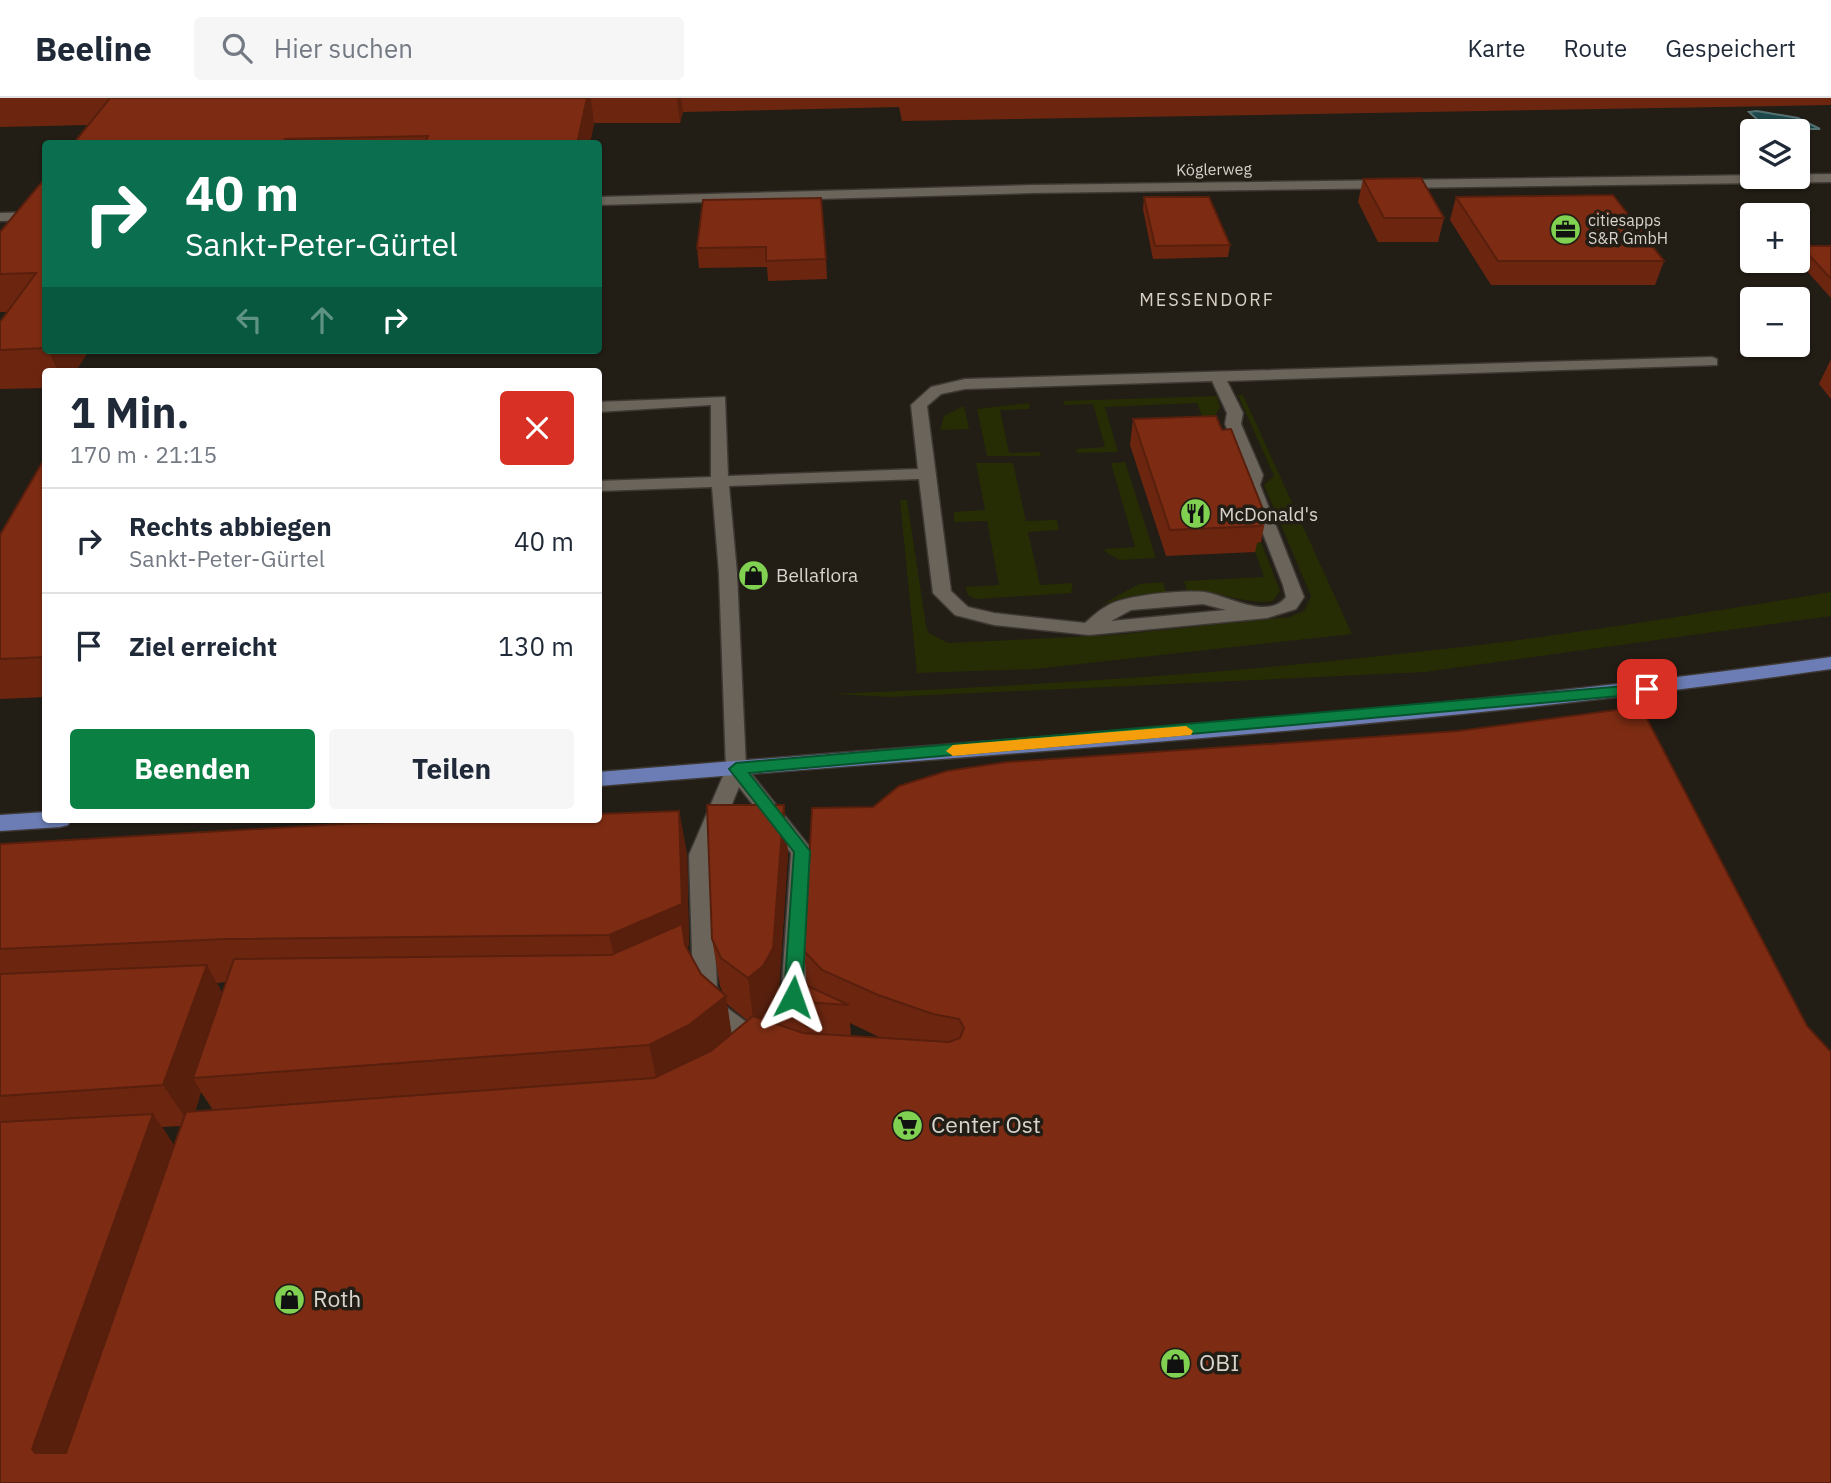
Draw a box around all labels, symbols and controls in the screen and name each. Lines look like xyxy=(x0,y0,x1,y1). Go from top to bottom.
search box xyxy=(194,17,684,80)
text: Beeline xyxy=(35,27,152,70)
icon: search xyxy=(218,29,256,67)
text: Hier suchen xyxy=(274,31,413,65)
text: Karte xyxy=(1467,32,1526,64)
text: Route xyxy=(1564,32,1627,64)
text: Gespeichert xyxy=(1665,32,1796,64)
map controls xyxy=(1740,119,1810,357)
button: layers xyxy=(1740,119,1810,189)
street label: Köglerweg xyxy=(1176,158,1253,180)
text: 40 m xyxy=(185,161,299,224)
icon: right xyxy=(70,168,161,259)
button: + xyxy=(1740,203,1810,273)
place label: citiesapps S&R GmbH xyxy=(1588,210,1668,248)
office icon: citiesapps S&R GmbH xyxy=(1548,212,1582,246)
text: Sankt-Peter-Gürtel xyxy=(185,223,458,265)
button: − xyxy=(1740,287,1810,357)
district label: MESSENDORF xyxy=(1139,288,1275,311)
icon: left xyxy=(230,301,268,339)
icon: ahead xyxy=(303,301,341,339)
icon: right xyxy=(376,301,414,339)
text: 1 Min. xyxy=(70,385,190,440)
button: close xyxy=(500,391,574,465)
text: 170 m · 21:15 xyxy=(70,439,217,469)
restaurant icon: McDonald's xyxy=(1179,497,1213,531)
place label: McDonald's xyxy=(1219,502,1318,526)
text: Rechts abbiegen xyxy=(129,509,332,543)
icon: right xyxy=(70,522,108,560)
text: 40 m xyxy=(514,524,574,558)
text: Sankt-Peter-Gürtel xyxy=(129,543,325,573)
shop icon: Bellaflora xyxy=(736,558,770,592)
place label: Bellaflora xyxy=(776,563,858,587)
icon: arrive xyxy=(70,627,108,665)
text: Ziel erreicht xyxy=(129,629,277,663)
text: 130 m xyxy=(498,629,574,663)
pin xyxy=(1617,659,1677,719)
icon: arrive xyxy=(1628,670,1666,708)
button: Beenden xyxy=(70,729,315,809)
button: Teilen xyxy=(329,729,574,809)
position arrow xyxy=(756,960,830,1034)
supermarket icon: Center Ost xyxy=(891,1108,925,1142)
place label: Center Ost xyxy=(931,1109,1041,1139)
shop icon: Roth xyxy=(273,1282,307,1316)
place label: Roth xyxy=(313,1283,361,1313)
shop icon: OBI xyxy=(1159,1346,1193,1380)
place label: OBI xyxy=(1199,1347,1240,1377)

